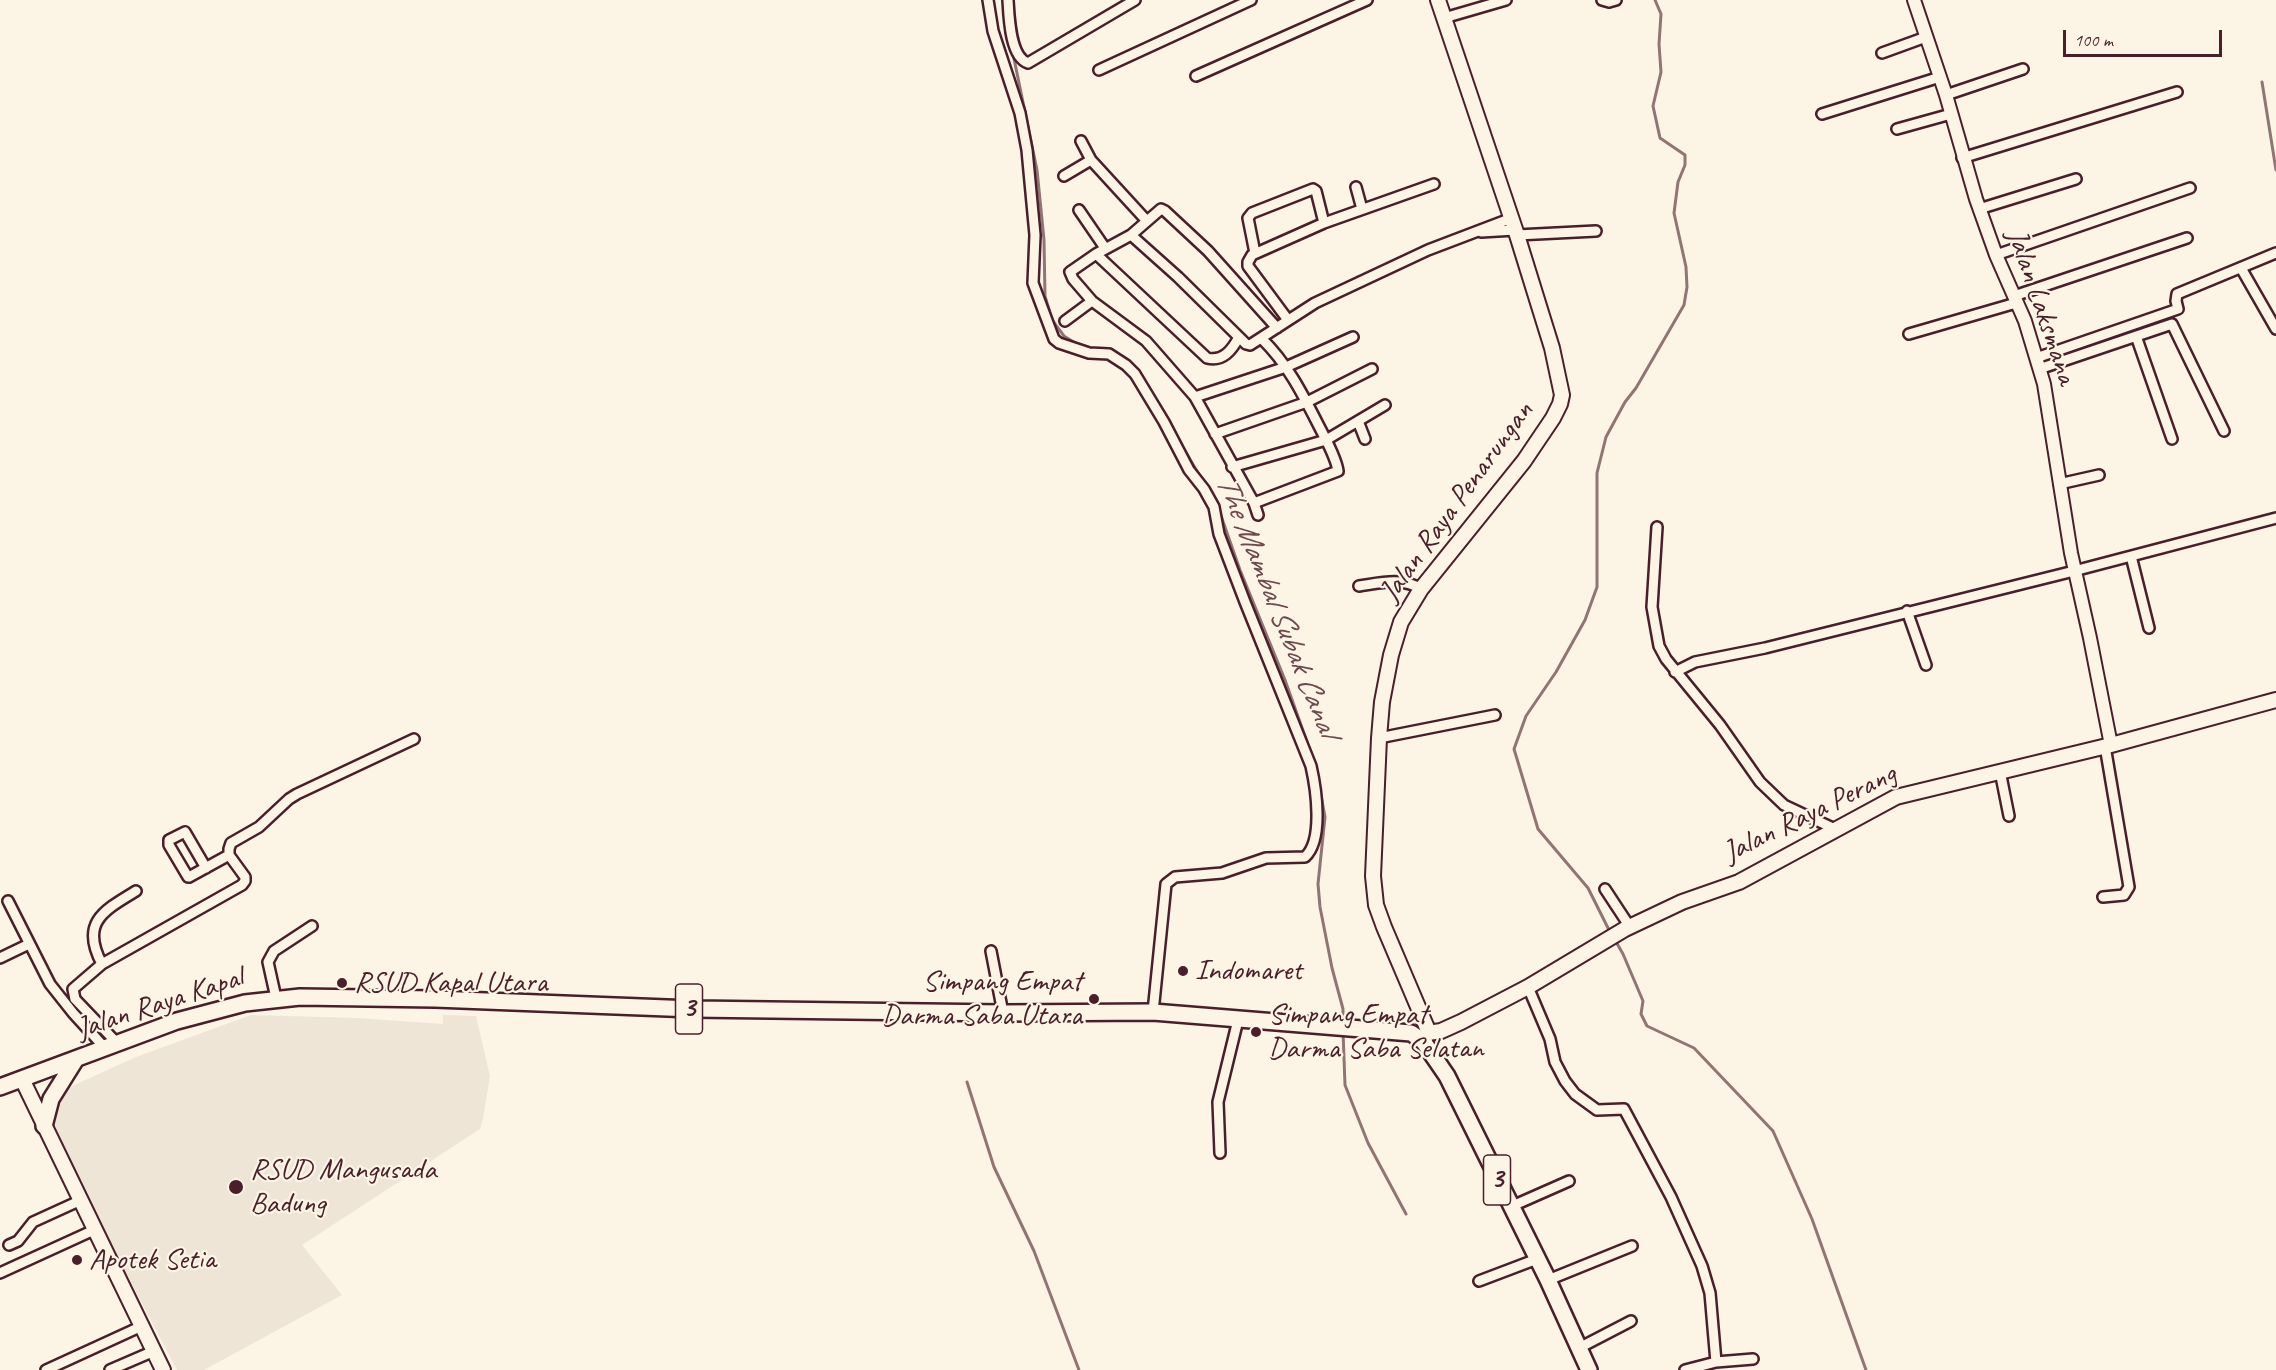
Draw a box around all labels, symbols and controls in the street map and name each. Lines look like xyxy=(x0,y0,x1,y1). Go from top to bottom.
scale bar xyxy=(2066,18,2225,56)
text: 100 m xyxy=(2074,29,2113,51)
street label: Jalan Laksmana xyxy=(1998,225,2084,389)
street label: Jalan Raya Penarungan xyxy=(1372,395,1542,609)
water label: The Mambal Subak Canal xyxy=(1206,470,1346,742)
street label: Jalan Raya Perang xyxy=(1718,757,1902,871)
place label: Indomaret xyxy=(1195,953,1302,989)
street label: Jalan Raya Kapal xyxy=(72,960,248,1048)
place label: Simpang Empat Darma Saba Utara xyxy=(882,964,1082,1034)
marker: Indomaret xyxy=(1176,964,1190,978)
place label: RSUD Kapal Utara xyxy=(354,965,547,1001)
marker: RSUD Kapal Utara xyxy=(335,976,349,990)
road number: 3 xyxy=(676,984,702,1034)
marker: Simpang Empat Darma Saba Utara xyxy=(1087,992,1101,1006)
place label: Simpang Empat Darma Saba Selatan xyxy=(1268,997,1483,1068)
marker: Simpang Empat Darma Saba Selatan xyxy=(1249,1025,1263,1039)
place label: RSUD Mangusada Badung xyxy=(250,1152,436,1222)
road number: 3 xyxy=(1484,1155,1510,1205)
marker: RSUD Mangusada Badung xyxy=(227,1178,245,1196)
place label: Apotek Setia xyxy=(89,1242,215,1278)
marker: Apotek Setia xyxy=(70,1253,84,1267)

